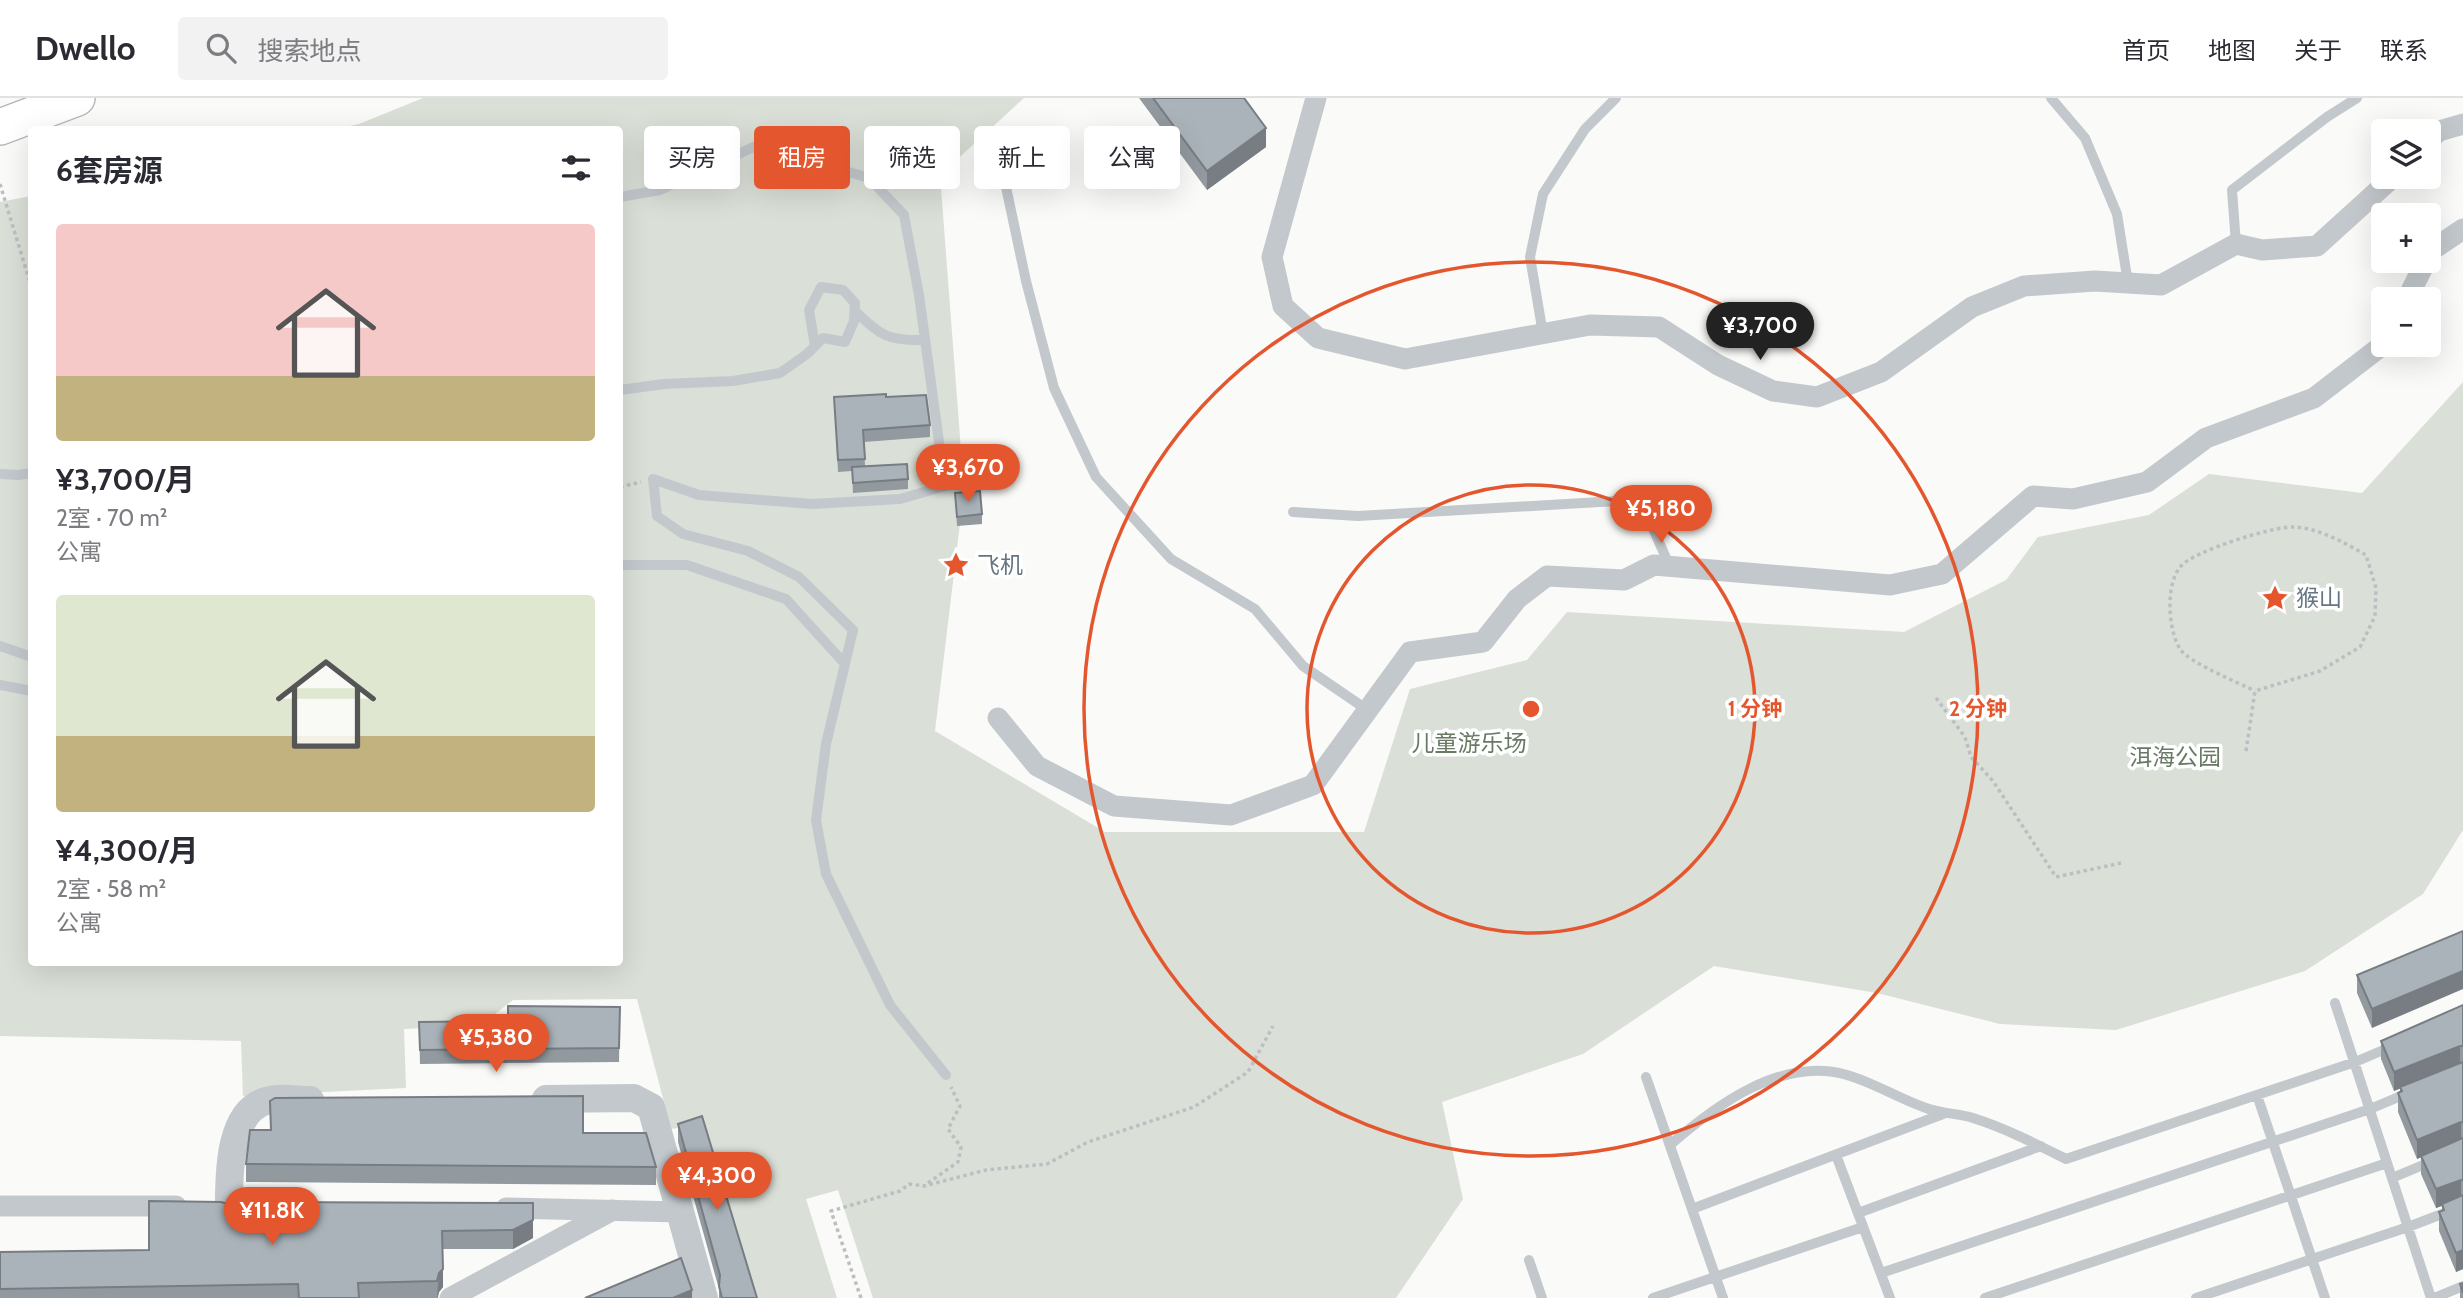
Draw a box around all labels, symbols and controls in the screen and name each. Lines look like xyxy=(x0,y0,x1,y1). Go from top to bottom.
search box xyxy=(178,17,668,80)
text: Dwello xyxy=(35,28,136,68)
icon: search xyxy=(202,29,240,67)
text: 搜索地点 xyxy=(258,35,362,67)
text: 首页 xyxy=(2122,36,2170,65)
text: 地图 xyxy=(2208,36,2256,65)
text: 关于 xyxy=(2294,36,2342,65)
text: 联系 xyxy=(2380,36,2428,65)
map controls xyxy=(2371,119,2441,357)
button: layers xyxy=(2371,119,2441,189)
chip: 买房 xyxy=(644,126,740,189)
chip: 租房 xyxy=(754,126,850,189)
chip: 筛选 xyxy=(864,126,960,189)
chip: 新上 xyxy=(974,126,1070,189)
chip: 公寓 xyxy=(1084,126,1180,189)
icon: filters xyxy=(557,149,595,187)
text: 6套房源 xyxy=(56,152,163,189)
button: + xyxy=(2371,203,2441,273)
icon: home xyxy=(263,270,389,396)
button: − xyxy=(2371,287,2441,357)
pin: ¥3,700 xyxy=(1703,302,1817,362)
text: ¥3,700 xyxy=(1722,311,1798,339)
pin: ¥3,670 xyxy=(911,444,1025,504)
text: ¥3,670 xyxy=(932,453,1004,481)
text: ¥3,700/月 xyxy=(56,461,195,498)
pin: ¥5,180 xyxy=(1604,486,1718,545)
text: ¥5,180 xyxy=(1626,494,1696,522)
text: 2室 · 70 m² xyxy=(56,504,167,532)
text: 公寓 xyxy=(56,538,102,566)
place icon: 飞机 xyxy=(941,550,971,580)
place label: 飞机 xyxy=(977,551,1023,579)
place icon: 猴山 xyxy=(2260,583,2290,613)
place label: 猴山 xyxy=(2296,584,2342,612)
icon: home xyxy=(263,641,389,767)
text: 1 分钟 xyxy=(1728,696,1782,721)
text: 2 分钟 xyxy=(1949,696,2007,721)
centre of rings xyxy=(1519,697,1543,721)
park label: 儿童游乐场 xyxy=(1412,729,1527,757)
park label: 洱海公园 xyxy=(2129,743,2221,771)
text: ¥4,300/月 xyxy=(56,832,199,869)
text: 2室 · 58 m² xyxy=(56,875,166,903)
text: 公寓 xyxy=(56,909,102,937)
pin: ¥5,380 xyxy=(439,1014,553,1074)
text: ¥5,380 xyxy=(459,1023,533,1051)
pin: ¥4,300 xyxy=(660,1152,774,1212)
text: ¥4,300 xyxy=(678,1161,756,1189)
pin: ¥11.8K xyxy=(215,1188,329,1247)
text: ¥11.8K xyxy=(240,1196,304,1224)

